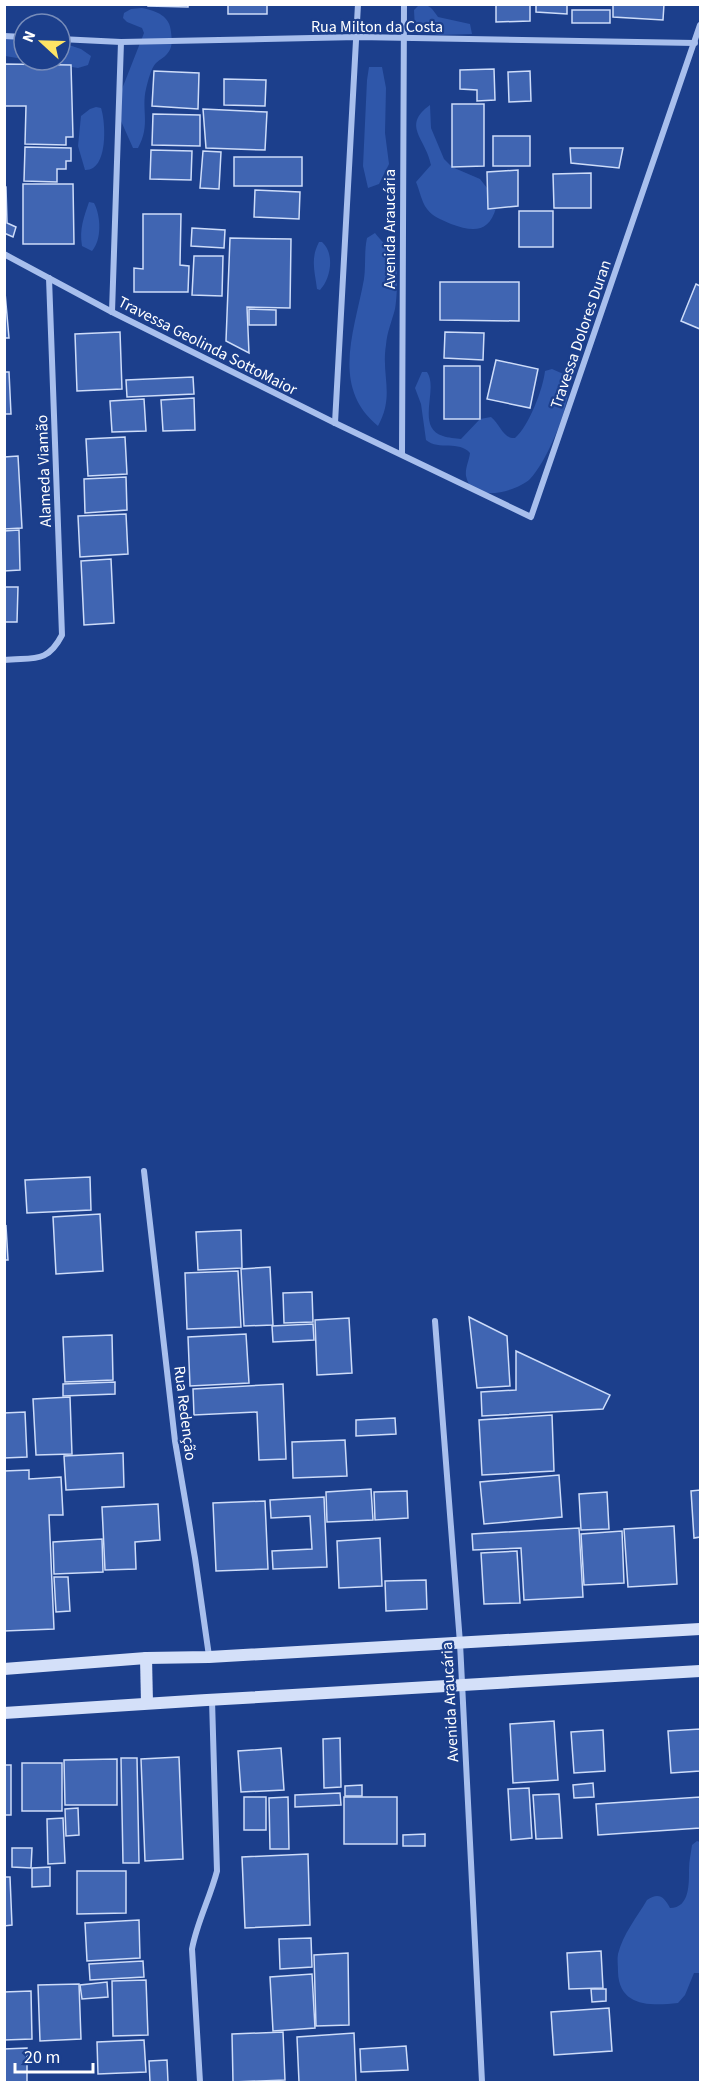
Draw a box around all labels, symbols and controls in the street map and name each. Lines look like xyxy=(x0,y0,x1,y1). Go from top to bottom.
north arrow xyxy=(12,12,72,72)
street label: Rua Milton da Costa xyxy=(311,16,443,38)
text: N xyxy=(17,28,41,46)
street label: Avenida Araucária xyxy=(379,169,401,289)
street label: Travessa Dolores Duran xyxy=(545,257,617,412)
street label: Travessa Geolinda SottoMaior xyxy=(114,291,301,401)
street label: Alameda Viamão xyxy=(31,414,57,528)
street label: Rua Redenção xyxy=(168,1364,202,1462)
street label: Avenida Araucária xyxy=(436,1641,464,1763)
scale bar xyxy=(15,2036,93,2074)
text: 20 m xyxy=(24,2045,60,2070)

